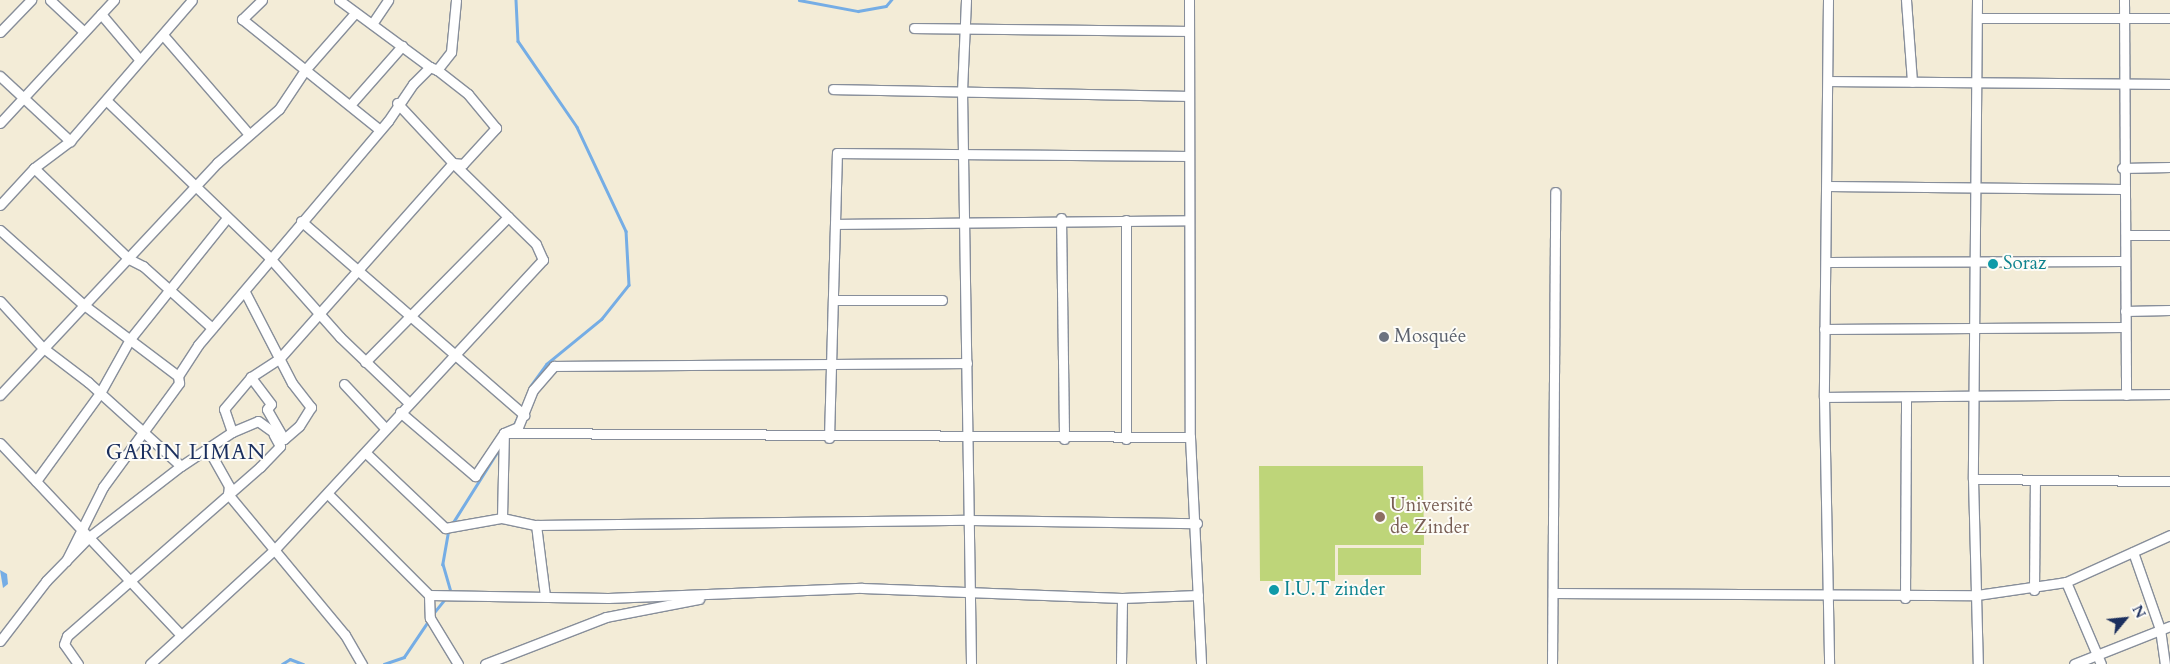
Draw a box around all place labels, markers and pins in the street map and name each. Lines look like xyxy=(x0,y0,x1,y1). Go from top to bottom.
place label: Soraz xyxy=(2003,253,2046,275)
marker: Soraz xyxy=(1987,258,1999,270)
place label: Mosquée xyxy=(1394,326,1466,348)
marker: Mosquée xyxy=(1378,331,1390,343)
place label: Université de Zinder xyxy=(1390,495,1473,539)
marker: Université de Zinder xyxy=(1374,511,1386,523)
place label: I.U.T zinder xyxy=(1284,579,1385,601)
marker: I.U.T zinder xyxy=(1268,584,1280,596)

